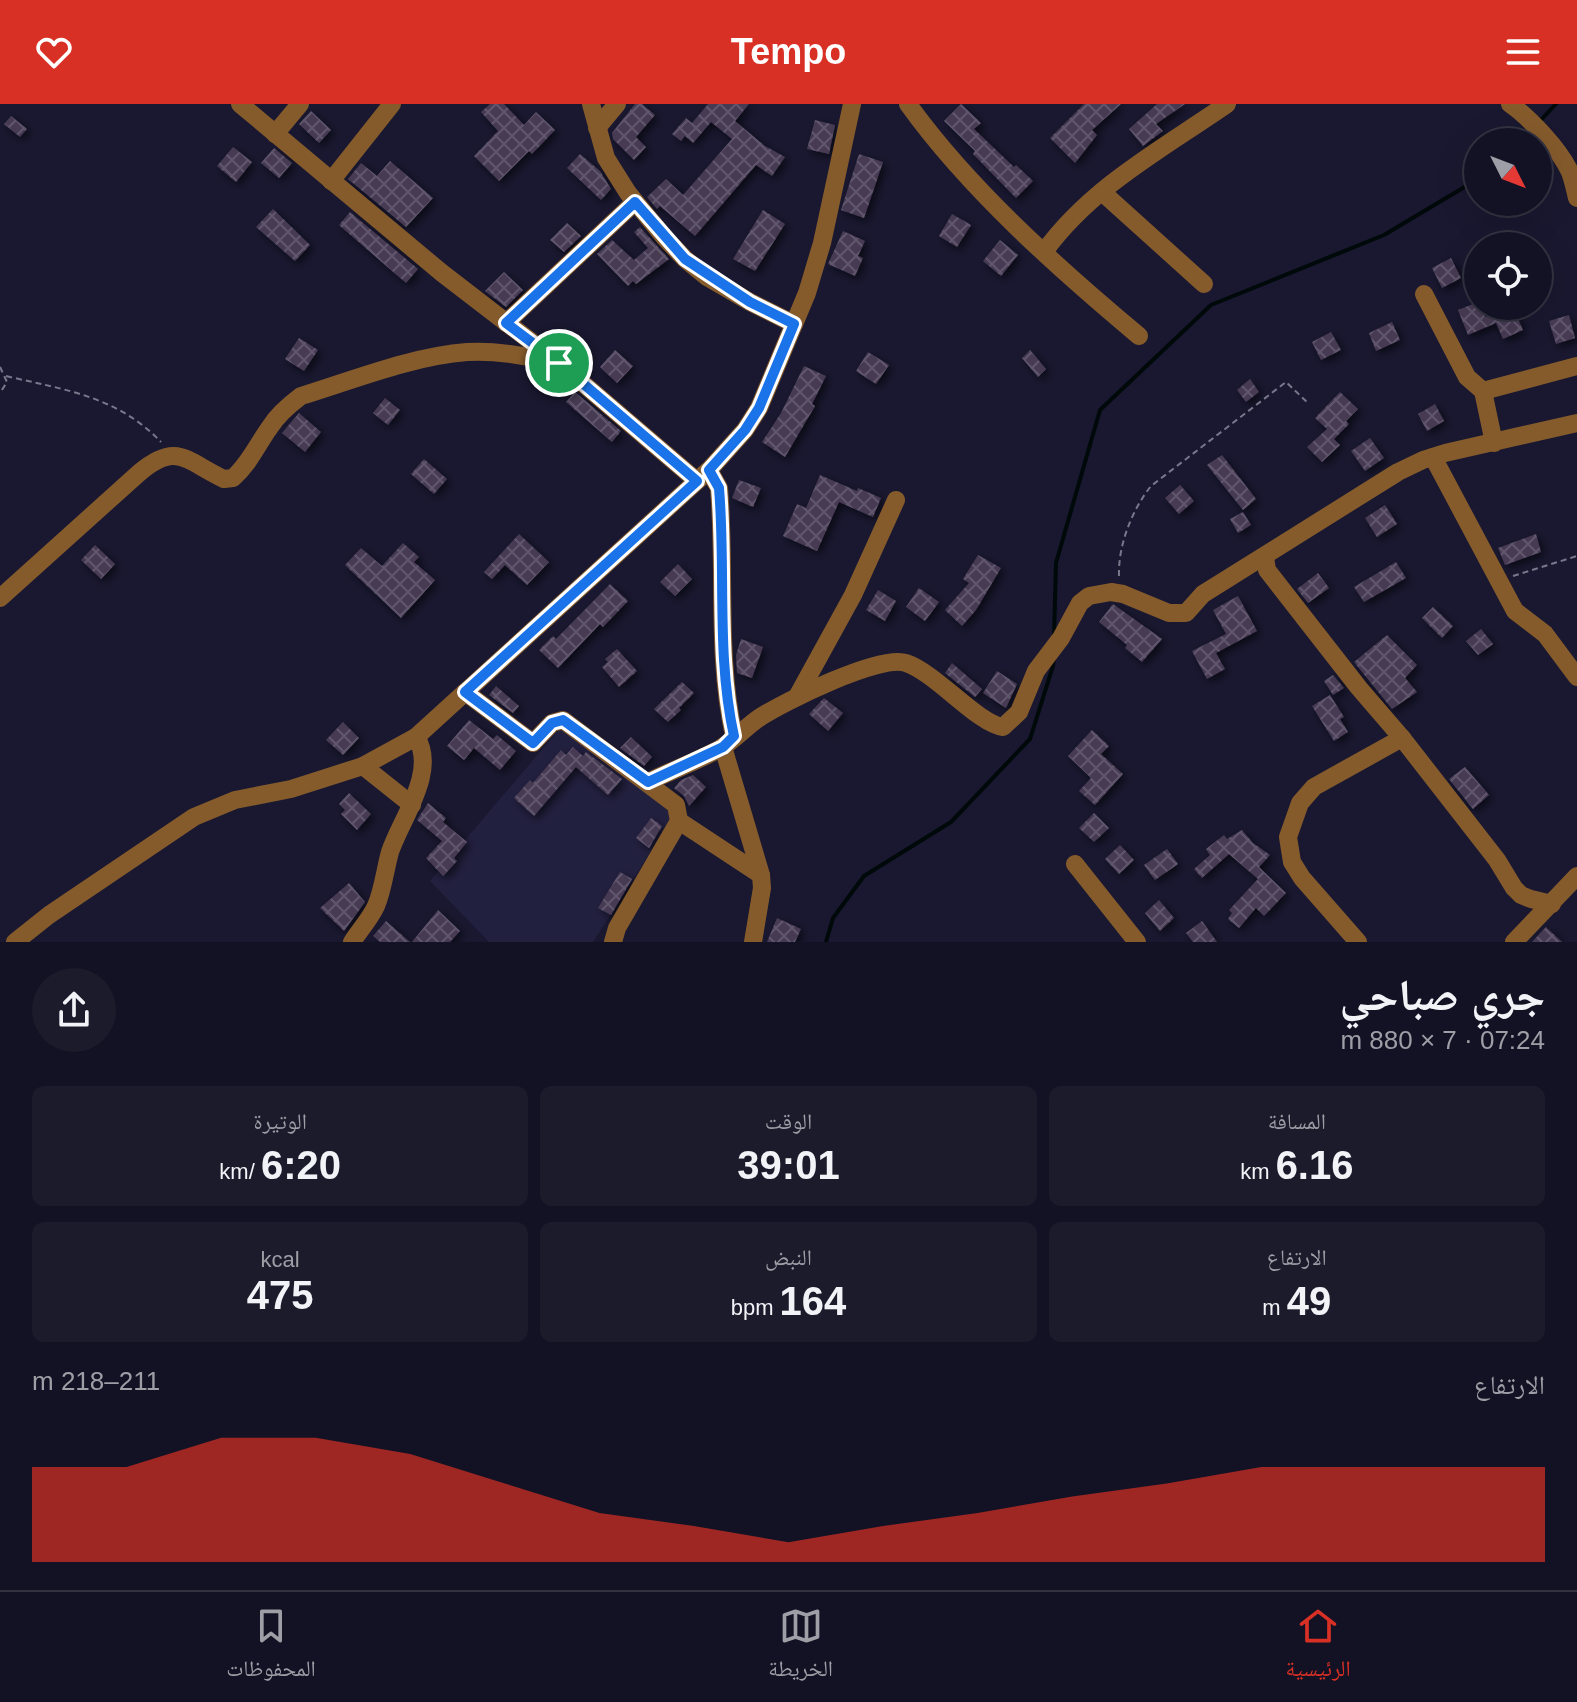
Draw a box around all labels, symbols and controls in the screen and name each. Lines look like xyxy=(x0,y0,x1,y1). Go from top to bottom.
icon: heart xyxy=(32,30,76,74)
icon: menu xyxy=(1501,30,1545,74)
text: Tempo xyxy=(731,31,846,72)
north arrow xyxy=(1464,128,1552,216)
map controls xyxy=(1464,128,1552,320)
button: locate xyxy=(1464,232,1552,320)
pin xyxy=(525,329,593,397)
icon: arrive xyxy=(537,341,581,385)
button: share xyxy=(32,968,116,1052)
text: جري صباحي xyxy=(1339,970,1545,1019)
text: 07:24 · 7 × 880 m xyxy=(1340,1025,1545,1055)
text: الوتيرة xyxy=(253,1109,307,1134)
text: الوقت xyxy=(765,1109,812,1134)
text: المسافة xyxy=(1268,1109,1326,1134)
text: 6:20 xyxy=(261,1143,341,1187)
text: 39:01 xyxy=(737,1143,840,1187)
text: 6.16 xyxy=(1276,1143,1353,1187)
text: /km xyxy=(219,1159,261,1184)
text: km xyxy=(1240,1159,1276,1184)
text: النبض xyxy=(765,1245,812,1270)
text: الارتفاع xyxy=(1267,1245,1327,1270)
text: kcal xyxy=(261,1247,300,1272)
text: 475 xyxy=(247,1273,314,1317)
text: 164 xyxy=(780,1279,846,1323)
text: 49 xyxy=(1287,1279,1331,1323)
text: bpm xyxy=(731,1295,780,1320)
text: m xyxy=(1262,1295,1287,1320)
text: 211–218 m xyxy=(32,1366,160,1396)
text: الارتفاع xyxy=(1474,1370,1545,1400)
tab: المحفوظات xyxy=(226,1604,316,1690)
tab: الخريطة xyxy=(768,1604,833,1690)
tab: الرئيسية xyxy=(1286,1604,1351,1690)

